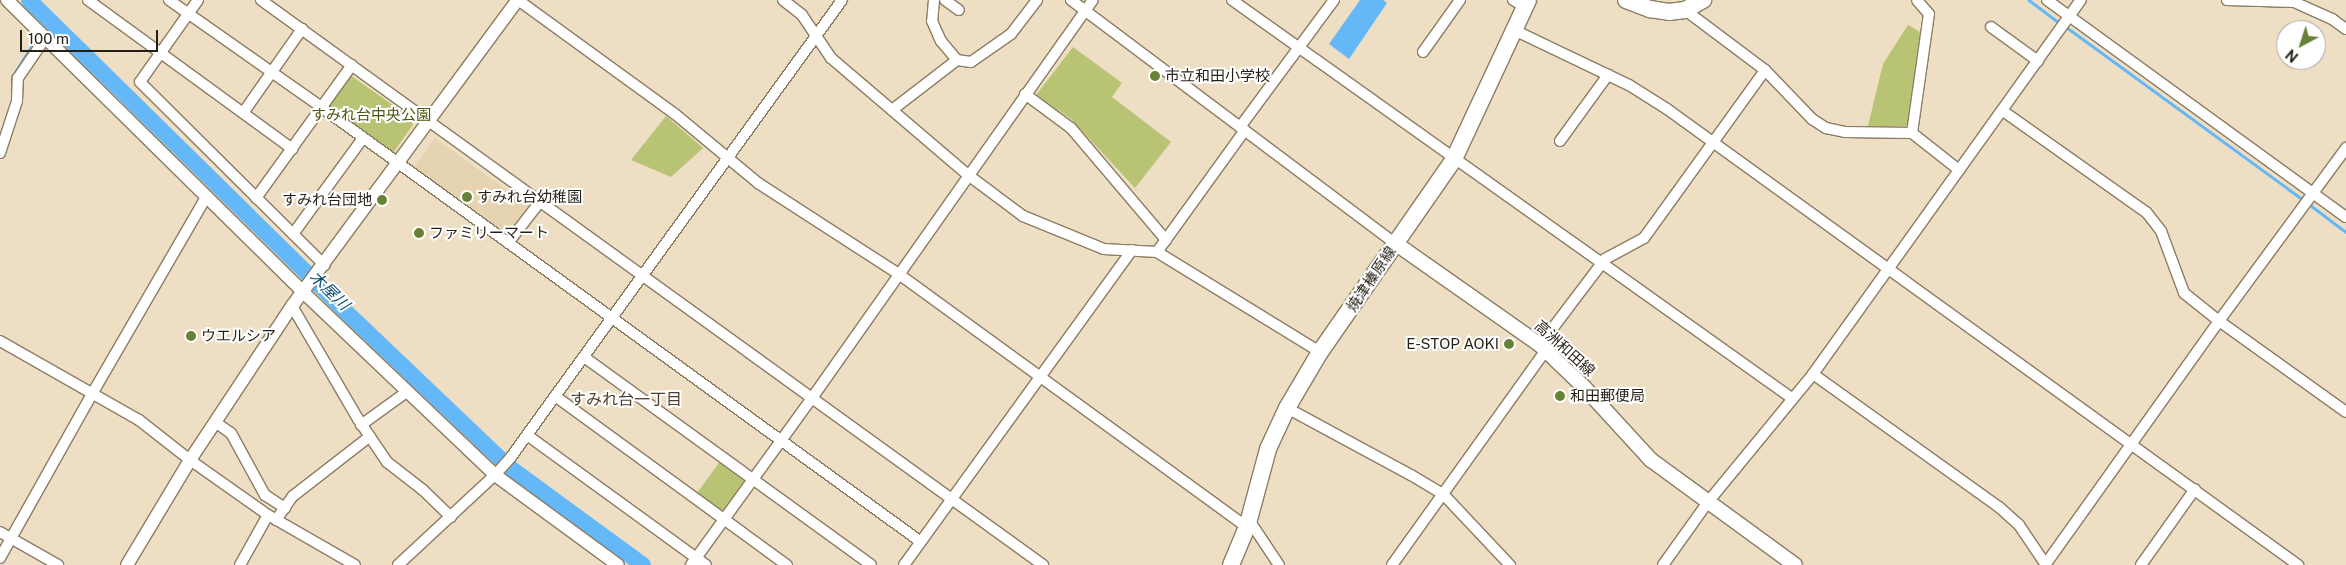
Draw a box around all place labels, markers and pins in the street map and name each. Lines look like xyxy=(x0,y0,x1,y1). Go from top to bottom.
place label: 市立和田小学校 xyxy=(1165,67,1270,85)
marker: 市立和田小学校 xyxy=(1149,70,1161,82)
place label: すみれ台幼稚園 xyxy=(477,188,582,206)
place label: すみれ台団地 xyxy=(282,191,372,209)
marker: すみれ台幼稚園 xyxy=(461,191,473,203)
marker: すみれ台団地 xyxy=(376,194,388,206)
place label: ファミリーマート xyxy=(429,224,549,242)
marker: ファミリーマート xyxy=(413,227,425,239)
place label: ウエルシア xyxy=(201,327,276,345)
marker: ウエルシア xyxy=(185,330,197,342)
place label: E-STOP AOKI xyxy=(1406,335,1499,353)
marker: E-STOP AOKI xyxy=(1503,338,1515,350)
place label: 和田郵便局 xyxy=(1570,387,1645,405)
marker: 和田郵便局 xyxy=(1554,390,1566,402)

